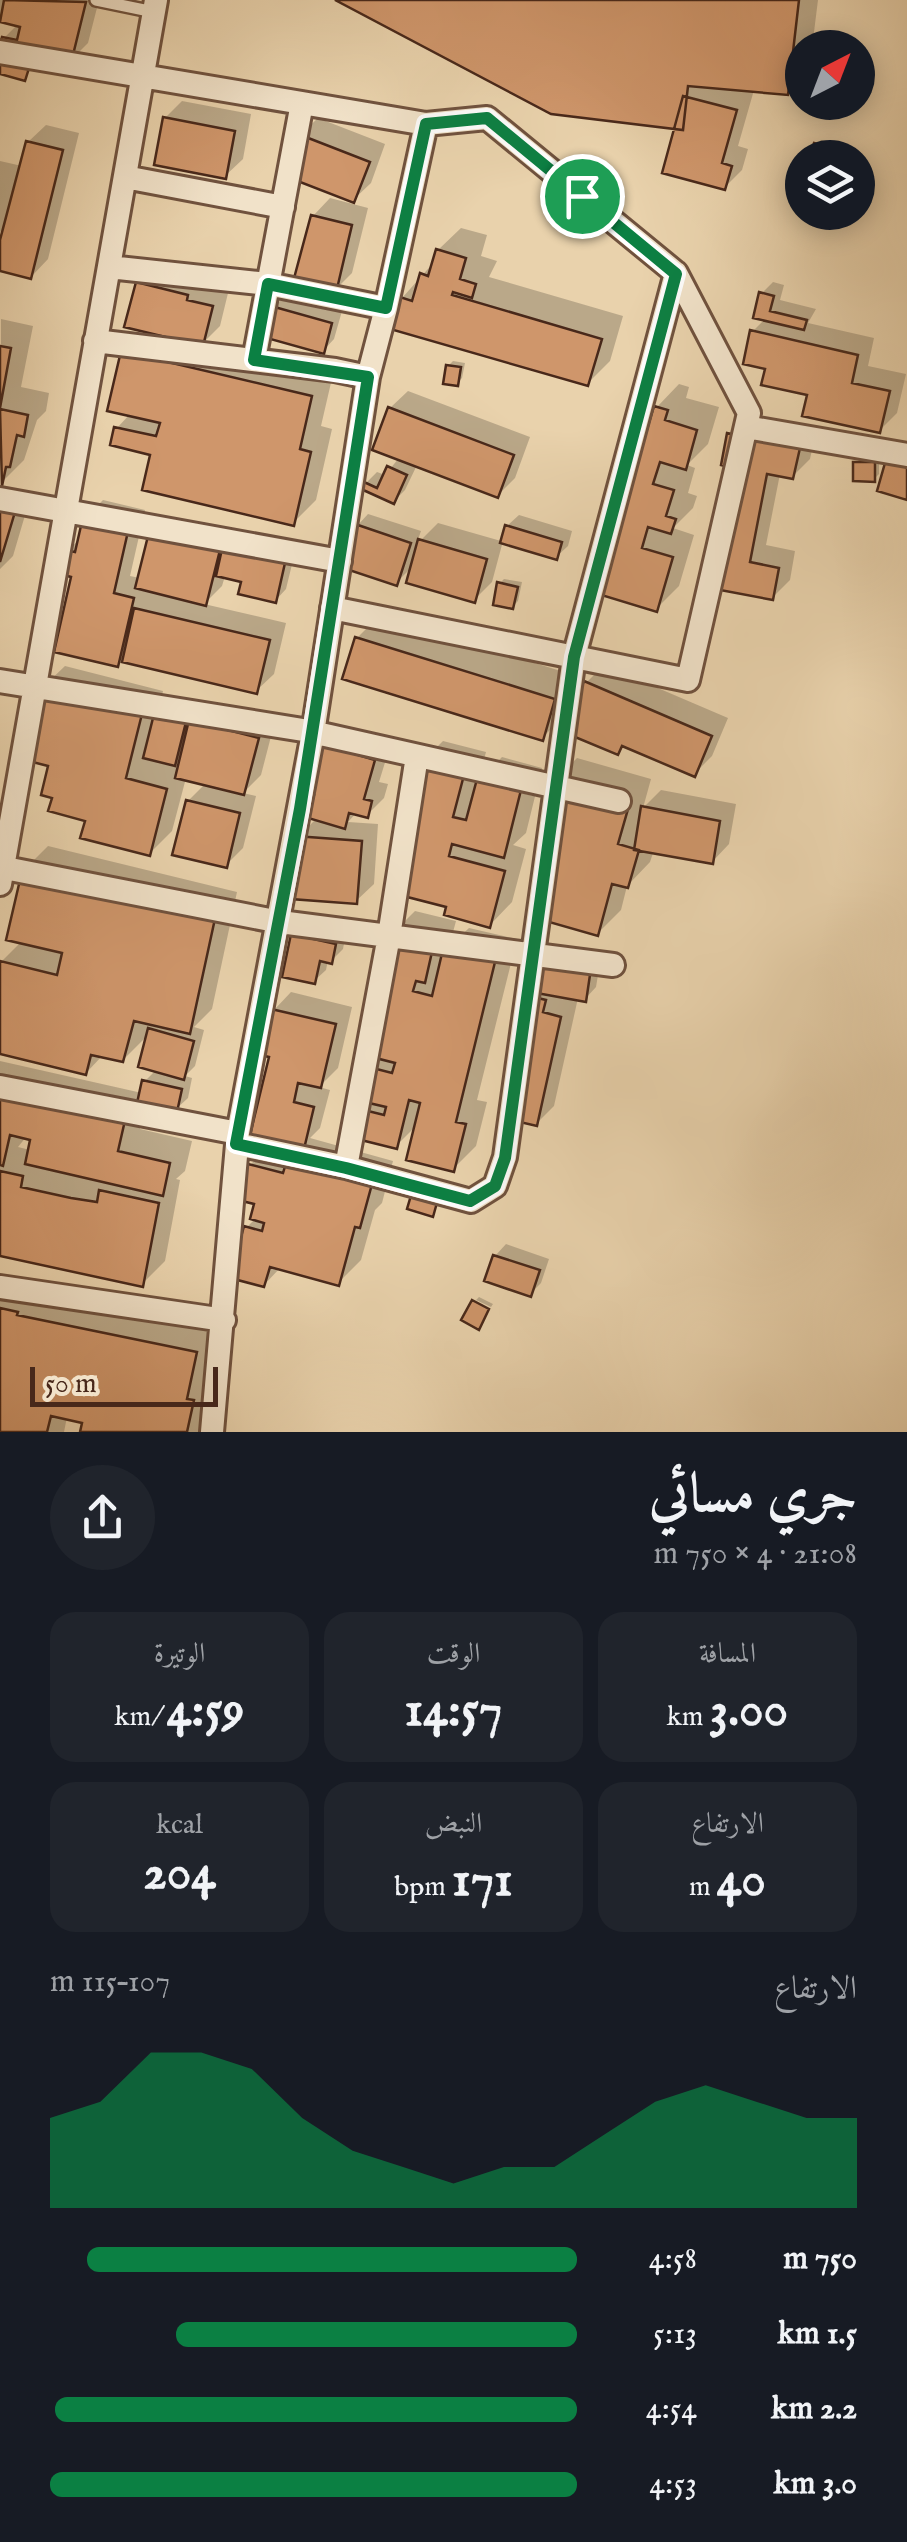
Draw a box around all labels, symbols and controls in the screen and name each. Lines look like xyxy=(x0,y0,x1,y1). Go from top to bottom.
north arrow xyxy=(785,30,875,120)
map controls xyxy=(785,30,875,230)
button: layers xyxy=(785,140,875,230)
pin xyxy=(540,154,625,239)
icon: arrive xyxy=(555,169,610,224)
scale bar xyxy=(30,1362,218,1406)
text: 50 m xyxy=(45,1367,97,1402)
text: جري مسائي xyxy=(649,1461,857,1531)
button: share xyxy=(50,1465,155,1570)
text: 21:08 · 4 × 750 m xyxy=(654,1534,857,1575)
text: الوتيرة xyxy=(154,1637,205,1672)
text: الوقت xyxy=(427,1637,480,1672)
text: المسافة xyxy=(699,1637,756,1672)
text: 4:59 xyxy=(167,1680,244,1743)
text: 14:57 xyxy=(405,1680,502,1743)
text: 3.00 xyxy=(710,1680,788,1743)
text: /km xyxy=(115,1700,167,1735)
text: km xyxy=(667,1700,710,1735)
text: النبض xyxy=(425,1807,482,1842)
text: الارتفاع xyxy=(691,1807,764,1842)
text: kcal xyxy=(156,1808,203,1843)
text: 204 xyxy=(143,1843,216,1906)
text: 171 xyxy=(452,1850,513,1913)
text: 40 xyxy=(717,1850,766,1913)
text: bpm xyxy=(394,1870,452,1905)
text: m xyxy=(689,1870,717,1905)
text: 107–115 m xyxy=(50,1962,170,2003)
text: الارتفاع xyxy=(774,1969,857,2010)
text: 4:58 xyxy=(649,2239,697,2280)
text: 750 m xyxy=(783,2239,857,2280)
text: 5:13 xyxy=(653,2314,697,2355)
text: 1.5 km xyxy=(778,2314,857,2355)
text: 4:54 xyxy=(646,2389,697,2430)
text: 2.2 km xyxy=(771,2389,857,2430)
text: 4:53 xyxy=(649,2464,697,2505)
text: 3.0 km xyxy=(774,2464,857,2505)

